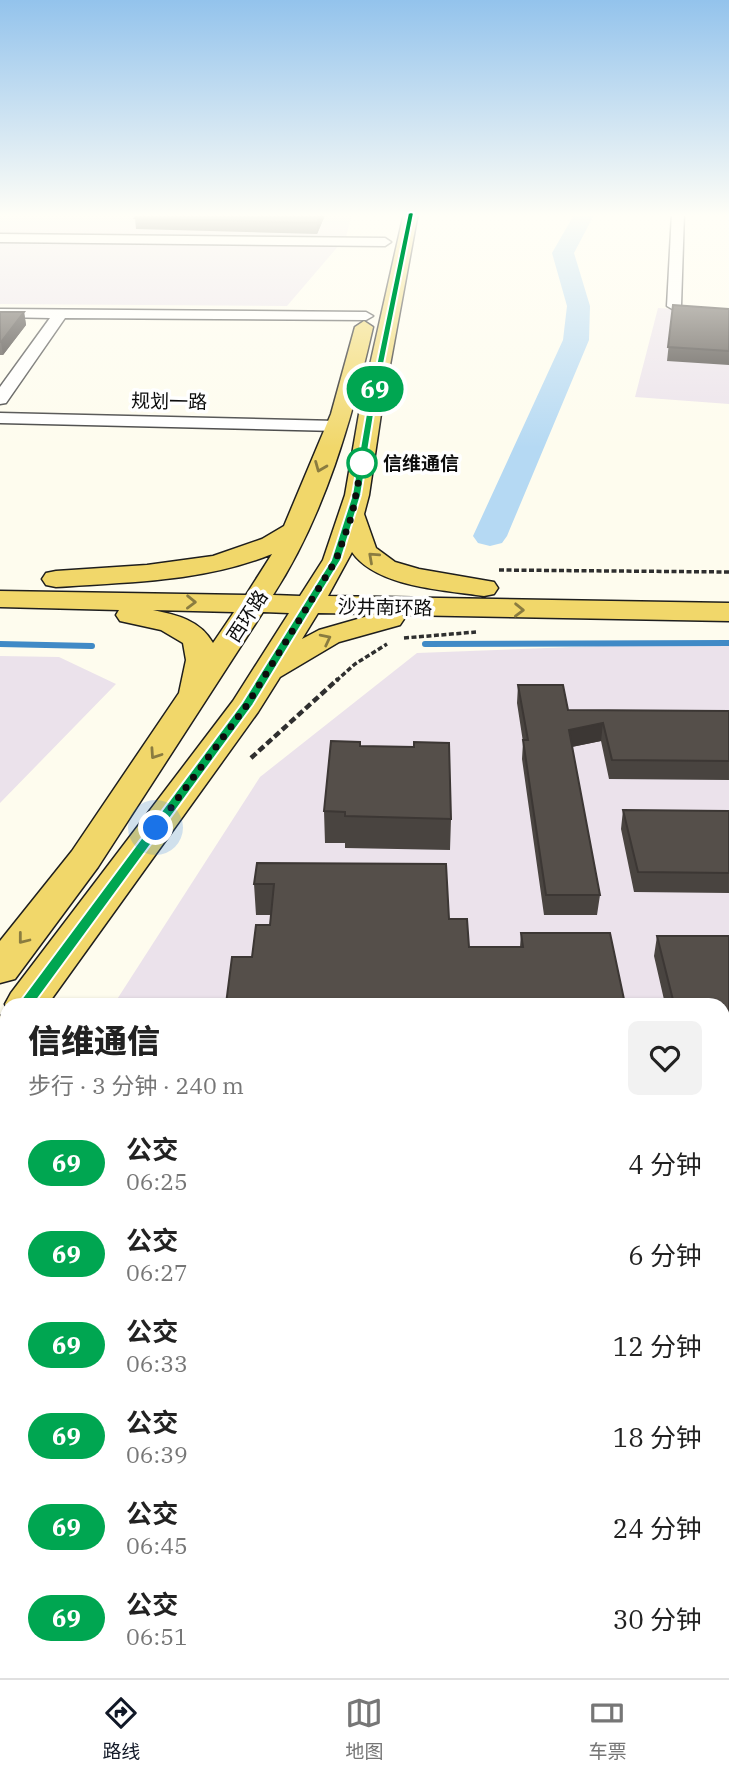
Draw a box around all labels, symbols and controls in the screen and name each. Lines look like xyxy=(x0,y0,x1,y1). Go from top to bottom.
line badge: 69 xyxy=(344,366,406,412)
text: 69 xyxy=(361,373,389,405)
street label: 规划一路 xyxy=(131,388,207,414)
marker: 信维通信 xyxy=(347,448,377,478)
place label: 信维通信 xyxy=(383,451,459,475)
one-way arrow xyxy=(315,460,329,472)
one-way arrow xyxy=(368,553,381,565)
street label: 西环路 xyxy=(221,586,273,646)
one-way arrow xyxy=(185,594,196,609)
street label: 沙井南环路 xyxy=(337,594,433,620)
one-way arrow xyxy=(514,602,525,617)
one-way arrow xyxy=(319,633,331,647)
one-way arrow xyxy=(151,746,163,759)
your location xyxy=(138,810,173,845)
one-way arrow xyxy=(19,931,32,944)
text: 信维通信 xyxy=(28,1019,160,1062)
button: heart xyxy=(628,1021,702,1095)
text: 步行 · 3 分钟 · 240 m xyxy=(28,1070,244,1100)
text: 公交 xyxy=(126,1132,178,1166)
text: 69 xyxy=(52,1147,81,1179)
text: 4 分钟 xyxy=(628,1147,702,1181)
text: 06:25 xyxy=(126,1166,188,1196)
text: 公交 xyxy=(126,1223,178,1257)
text: 69 xyxy=(52,1238,81,1270)
text: 6 分钟 xyxy=(628,1238,702,1272)
text: 06:27 xyxy=(126,1257,188,1287)
text: 公交 xyxy=(126,1314,178,1348)
text: 69 xyxy=(52,1329,81,1361)
text: 12 分钟 xyxy=(613,1329,702,1363)
text: 06:33 xyxy=(126,1348,188,1378)
text: 公交 xyxy=(126,1405,178,1439)
text: 69 xyxy=(52,1420,81,1452)
text: 18 分钟 xyxy=(613,1420,702,1454)
text: 06:39 xyxy=(126,1439,188,1469)
text: 公交 xyxy=(126,1496,178,1530)
text: 69 xyxy=(52,1511,81,1543)
text: 24 分钟 xyxy=(613,1511,702,1545)
text: 06:45 xyxy=(126,1530,188,1560)
text: 公交 xyxy=(126,1587,178,1621)
text: 69 xyxy=(52,1602,81,1634)
text: 30 分钟 xyxy=(613,1602,702,1636)
text: 06:51 xyxy=(126,1621,188,1651)
tab: 路线 xyxy=(102,1694,141,1763)
tab: 地图 xyxy=(345,1694,384,1763)
tab: 车票 xyxy=(588,1694,627,1763)

